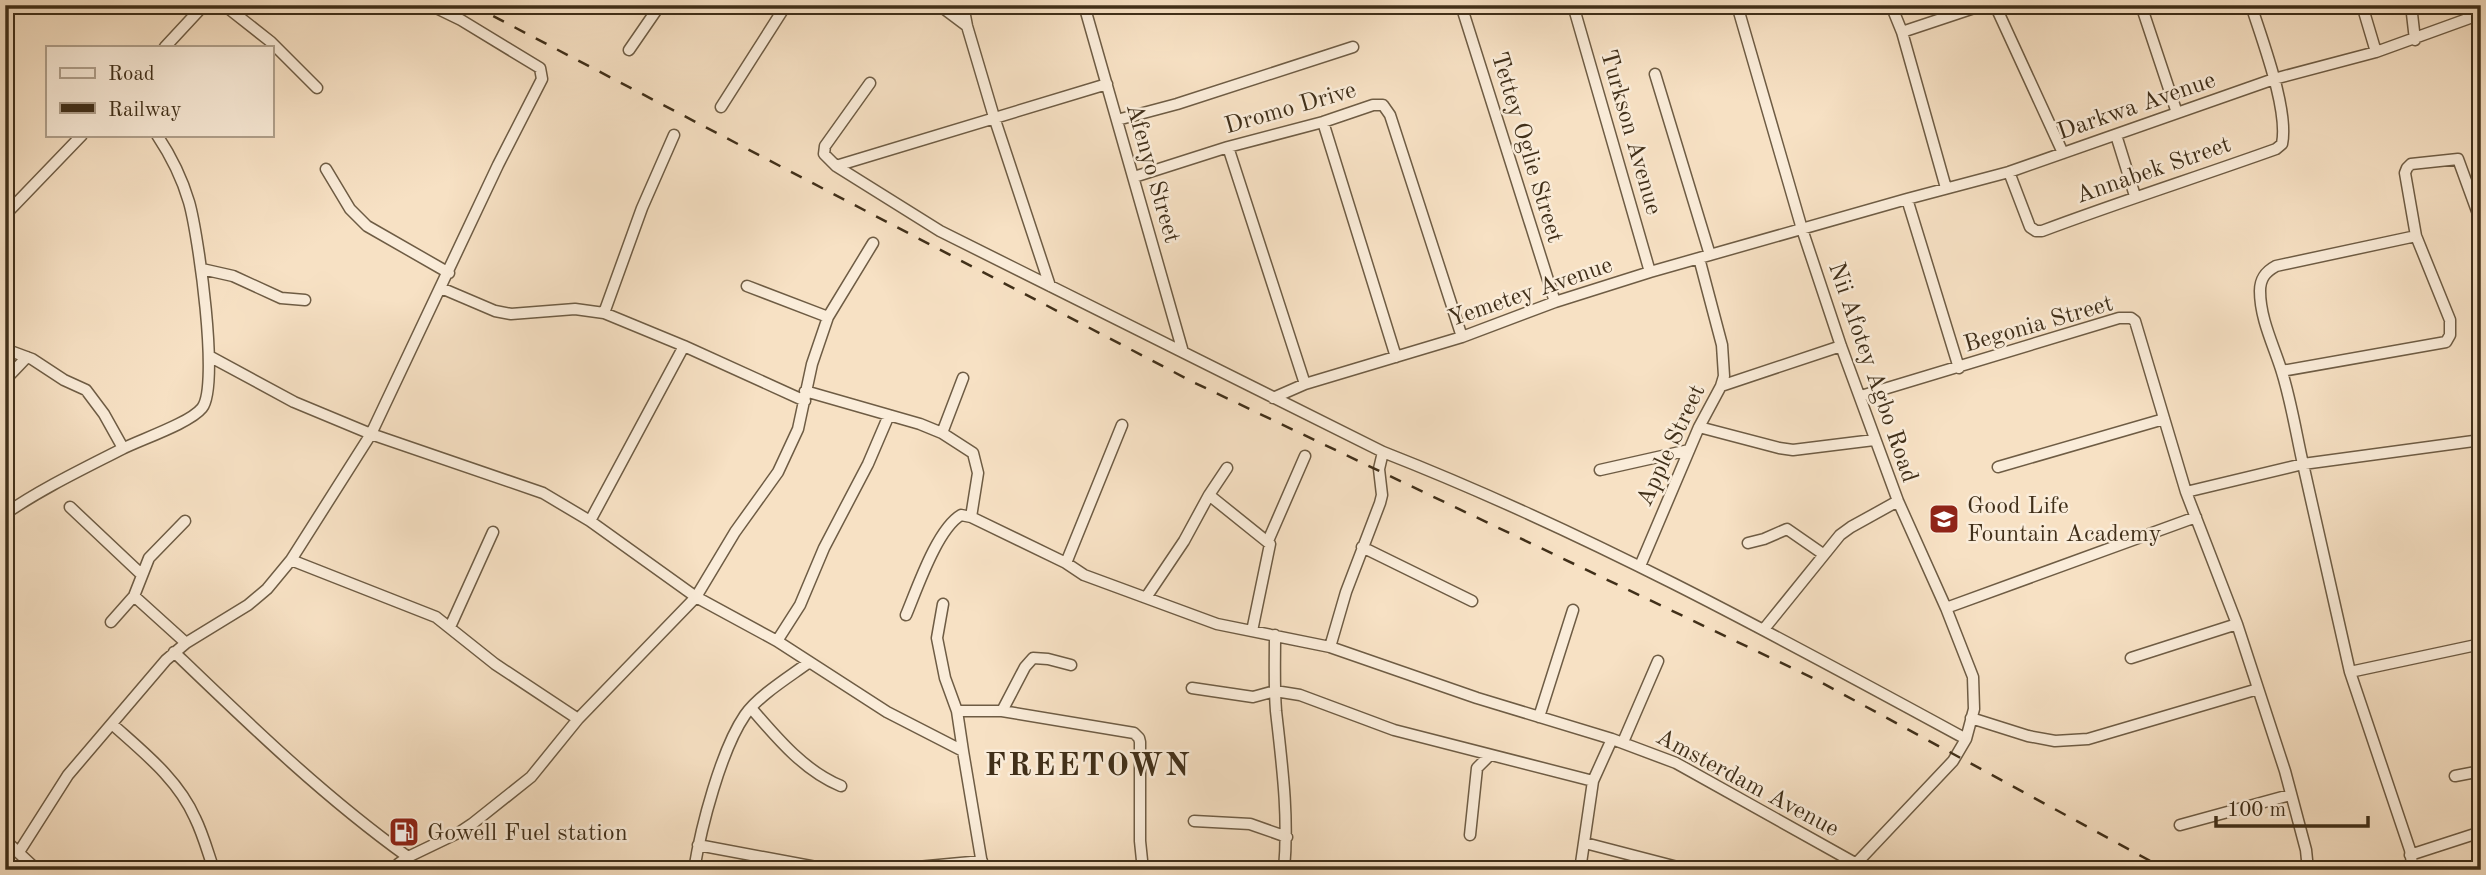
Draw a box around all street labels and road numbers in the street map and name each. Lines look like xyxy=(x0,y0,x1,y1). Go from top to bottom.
street label: Turkson Avenue xyxy=(1595,47,1665,218)
street label: Tettey Oglie Street xyxy=(1486,49,1566,246)
street label: Darkwa Avenue xyxy=(2054,69,2219,145)
street label: Dromo Drive xyxy=(1222,79,1359,139)
street label: Afenyo Street xyxy=(1121,101,1183,246)
street label: Annabek Street xyxy=(2073,133,2234,209)
street label: Yemetey Avenue xyxy=(1445,254,1616,332)
street label: Nii Afotey Agbo Road xyxy=(1823,260,1921,486)
street label: Begonia Street xyxy=(1961,292,2116,358)
street label: Apple Street xyxy=(1633,381,1710,510)
street label: Amsterdam Avenue xyxy=(1652,725,1843,842)

